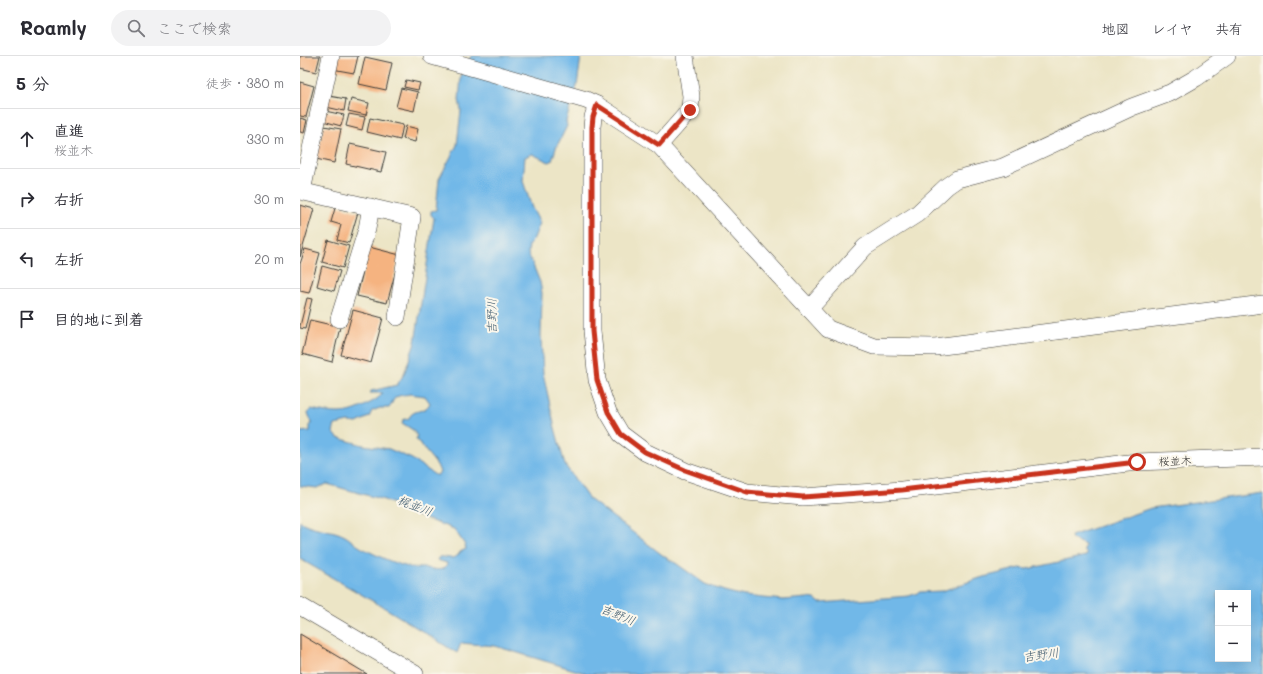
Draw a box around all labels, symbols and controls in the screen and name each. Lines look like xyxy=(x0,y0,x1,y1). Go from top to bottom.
search box xyxy=(111,10,391,46)
text: Roamly xyxy=(20,15,87,40)
icon: search xyxy=(125,17,147,39)
text: ここで検索 xyxy=(157,18,232,38)
text: 地図 xyxy=(1102,19,1130,38)
text: レイヤ xyxy=(1152,19,1193,38)
text: 共有 xyxy=(1215,19,1243,38)
text: 5 分 xyxy=(16,72,49,94)
text: 徒歩 · 380 m xyxy=(206,74,284,91)
route end xyxy=(681,101,699,119)
text: 直進 xyxy=(54,120,84,140)
icon: ahead xyxy=(16,128,38,150)
text: 330 m xyxy=(246,130,284,147)
text: 桜並木 xyxy=(54,141,93,158)
icon: right xyxy=(16,188,38,210)
text: 右折 xyxy=(54,189,84,209)
text: 30 m xyxy=(254,190,284,207)
icon: left xyxy=(16,248,38,270)
text: 左折 xyxy=(54,249,84,269)
text: 20 m xyxy=(254,250,284,267)
water label: 吉野川 xyxy=(483,298,499,334)
icon: arrive xyxy=(16,308,38,330)
text: 目的地に到着 xyxy=(54,309,144,329)
street label: 桜並木 xyxy=(1158,452,1192,469)
route start xyxy=(1128,453,1146,471)
water label: 梶並川 xyxy=(396,491,435,519)
map controls xyxy=(1215,590,1251,662)
button: + xyxy=(1215,590,1251,626)
water label: 吉野川 xyxy=(599,600,638,628)
button: − xyxy=(1215,626,1251,662)
water label: 吉野川 xyxy=(1022,644,1060,664)

